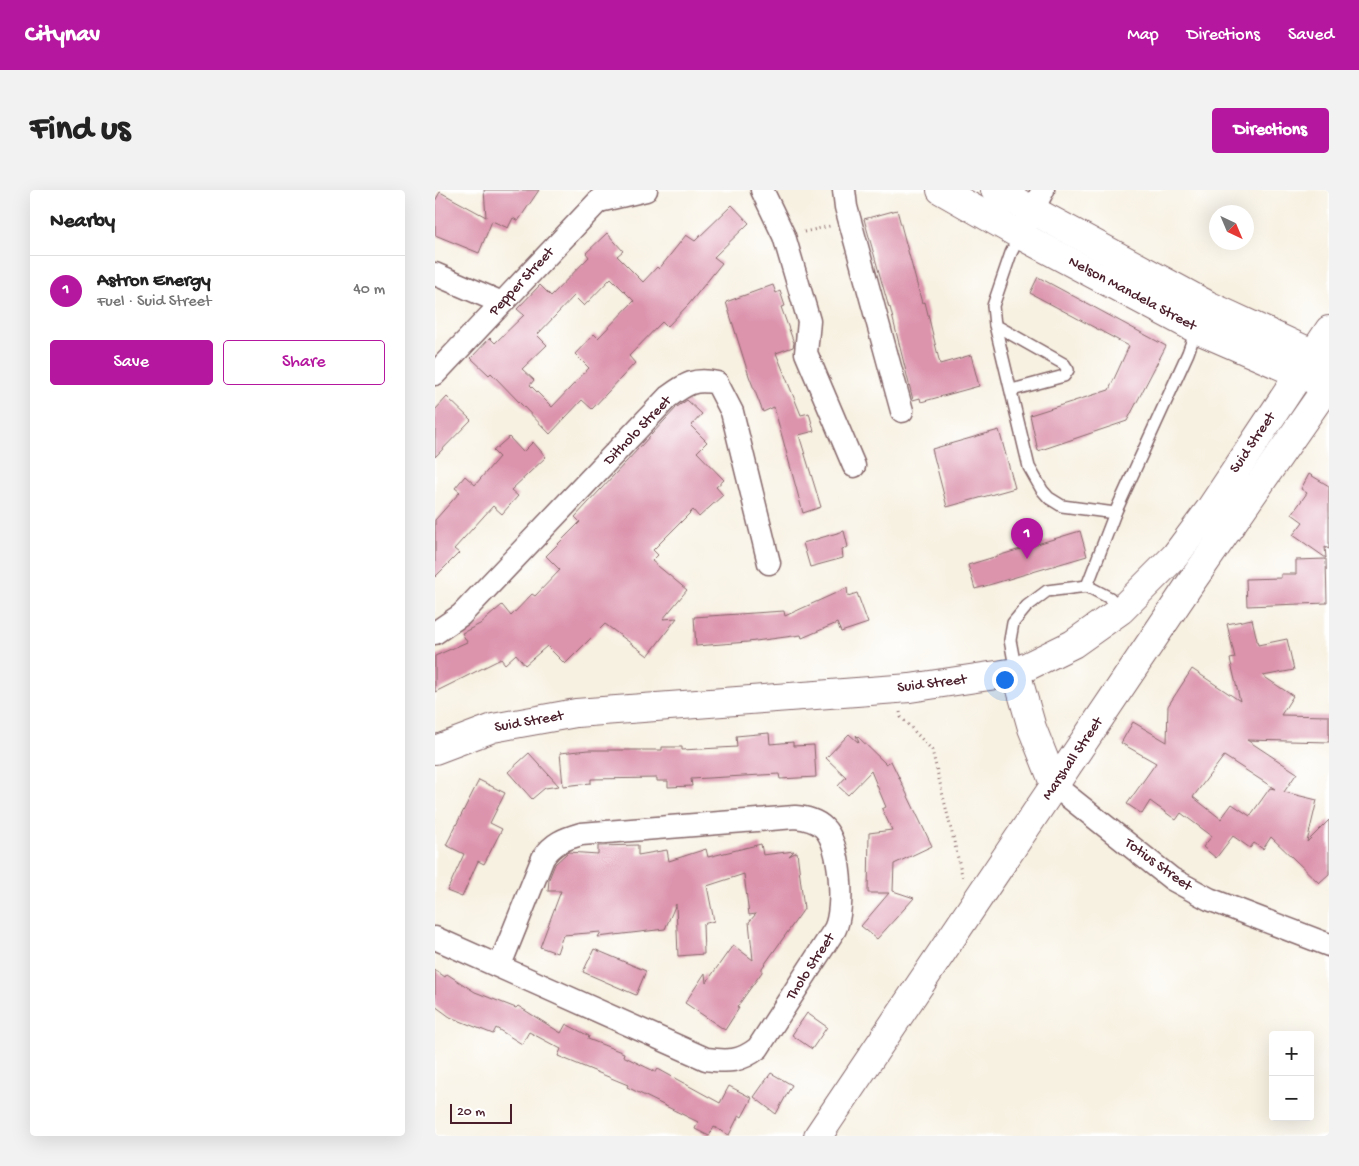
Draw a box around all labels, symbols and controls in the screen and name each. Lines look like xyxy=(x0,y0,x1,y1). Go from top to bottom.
text: Citynav xyxy=(25,21,100,50)
text: Map xyxy=(1127,25,1159,46)
text: Directions xyxy=(1187,25,1260,46)
text: Saved xyxy=(1288,25,1334,46)
button: Directions xyxy=(1212,108,1329,153)
text: Find us xyxy=(30,110,130,151)
north arrow xyxy=(1209,205,1254,250)
text: Nearby xyxy=(50,210,115,235)
street label: Pepper Street xyxy=(485,243,560,321)
street label: Nelson Mandela Street xyxy=(1065,253,1201,336)
text: Astron Energy xyxy=(97,270,211,293)
text: 1 xyxy=(63,281,69,300)
text: 40 m xyxy=(353,281,385,300)
text: Fuel · Suid Street xyxy=(97,293,211,312)
button: Save xyxy=(50,340,213,385)
button: Share xyxy=(223,340,385,385)
street label: Ditholo Street xyxy=(600,391,677,470)
street label: Suid Street xyxy=(1226,408,1281,477)
pin: 1 xyxy=(1011,518,1043,559)
your location xyxy=(992,667,1018,693)
street label: Suid Street xyxy=(896,671,969,697)
street label: Suid Street xyxy=(493,707,567,737)
street label: Marshall Street xyxy=(1039,713,1108,804)
street label: Totius Street xyxy=(1120,834,1197,897)
street label: Tholo Street xyxy=(782,929,840,1005)
map controls xyxy=(1269,1031,1314,1121)
button: + xyxy=(1269,1031,1314,1076)
button: − xyxy=(1269,1076,1314,1121)
scale bar xyxy=(450,1101,513,1124)
text: 20 m xyxy=(457,1104,485,1121)

